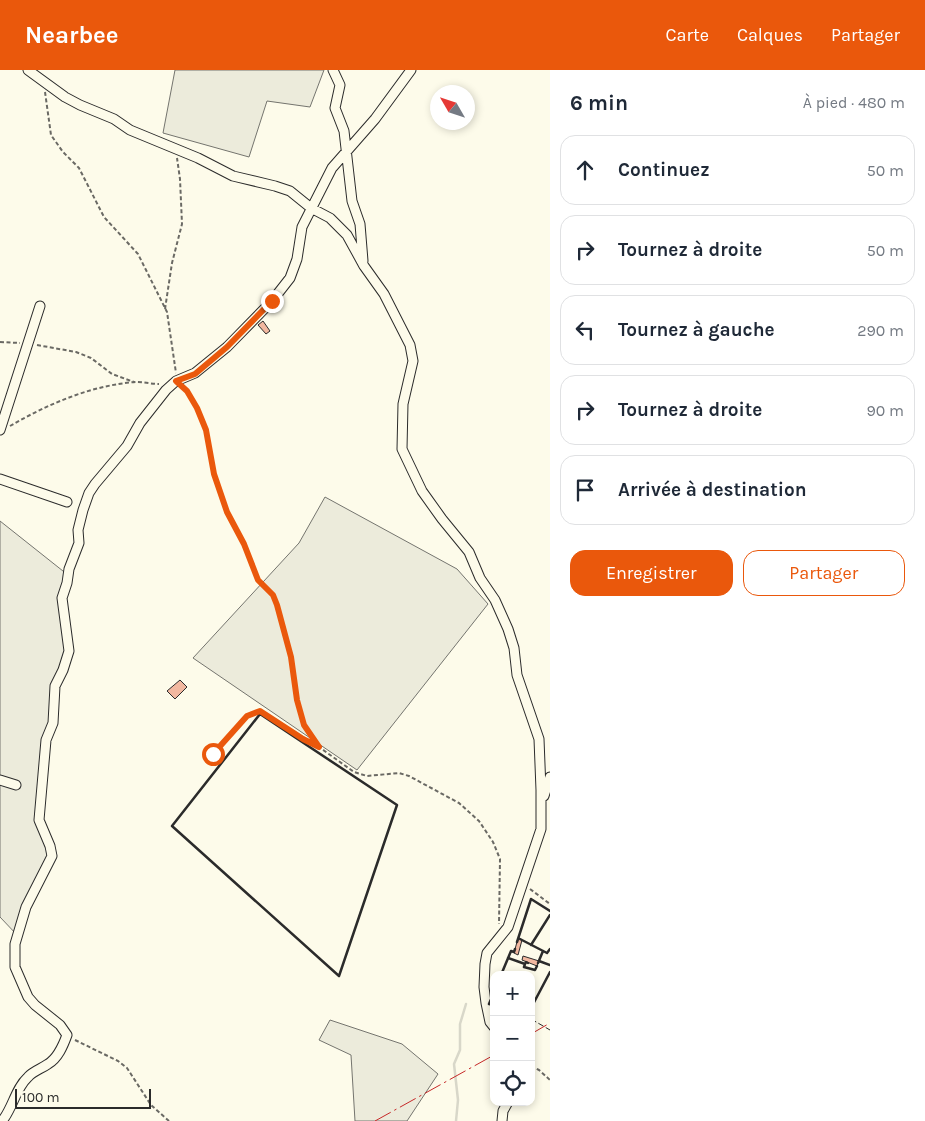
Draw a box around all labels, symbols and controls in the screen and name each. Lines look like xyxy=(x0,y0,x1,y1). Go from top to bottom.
text: Nearbee xyxy=(25,21,119,49)
text: Carte xyxy=(665,24,709,46)
text: Calques xyxy=(737,24,803,46)
text: Partager xyxy=(831,24,900,46)
north arrow xyxy=(430,85,475,130)
text: 6 min xyxy=(570,91,628,115)
text: À pied · 480 m xyxy=(803,93,905,112)
icon: ahead xyxy=(571,156,599,184)
text: Continuez xyxy=(618,159,710,181)
text: 50 m xyxy=(867,161,904,180)
icon: right xyxy=(571,236,599,264)
text: Tournez à droite xyxy=(618,239,762,261)
text: 50 m xyxy=(867,241,904,260)
route end xyxy=(261,290,284,313)
icon: left xyxy=(571,316,599,344)
text: Tournez à gauche xyxy=(618,319,775,341)
text: 290 m xyxy=(857,321,904,340)
icon: right xyxy=(571,396,599,424)
text: Tournez à droite xyxy=(618,399,762,421)
text: 90 m xyxy=(866,401,904,420)
icon: arrive xyxy=(571,476,599,504)
text: Arrivée à destination xyxy=(618,479,807,501)
button: Enregistrer xyxy=(570,550,733,596)
button: Partager xyxy=(743,550,905,596)
route start xyxy=(202,743,225,766)
map controls xyxy=(490,971,535,1106)
button: + xyxy=(490,971,535,1016)
button: − xyxy=(490,1016,535,1061)
button: locate xyxy=(490,1061,535,1106)
scale bar xyxy=(15,1086,151,1109)
text: 100 m xyxy=(22,1089,60,1106)

